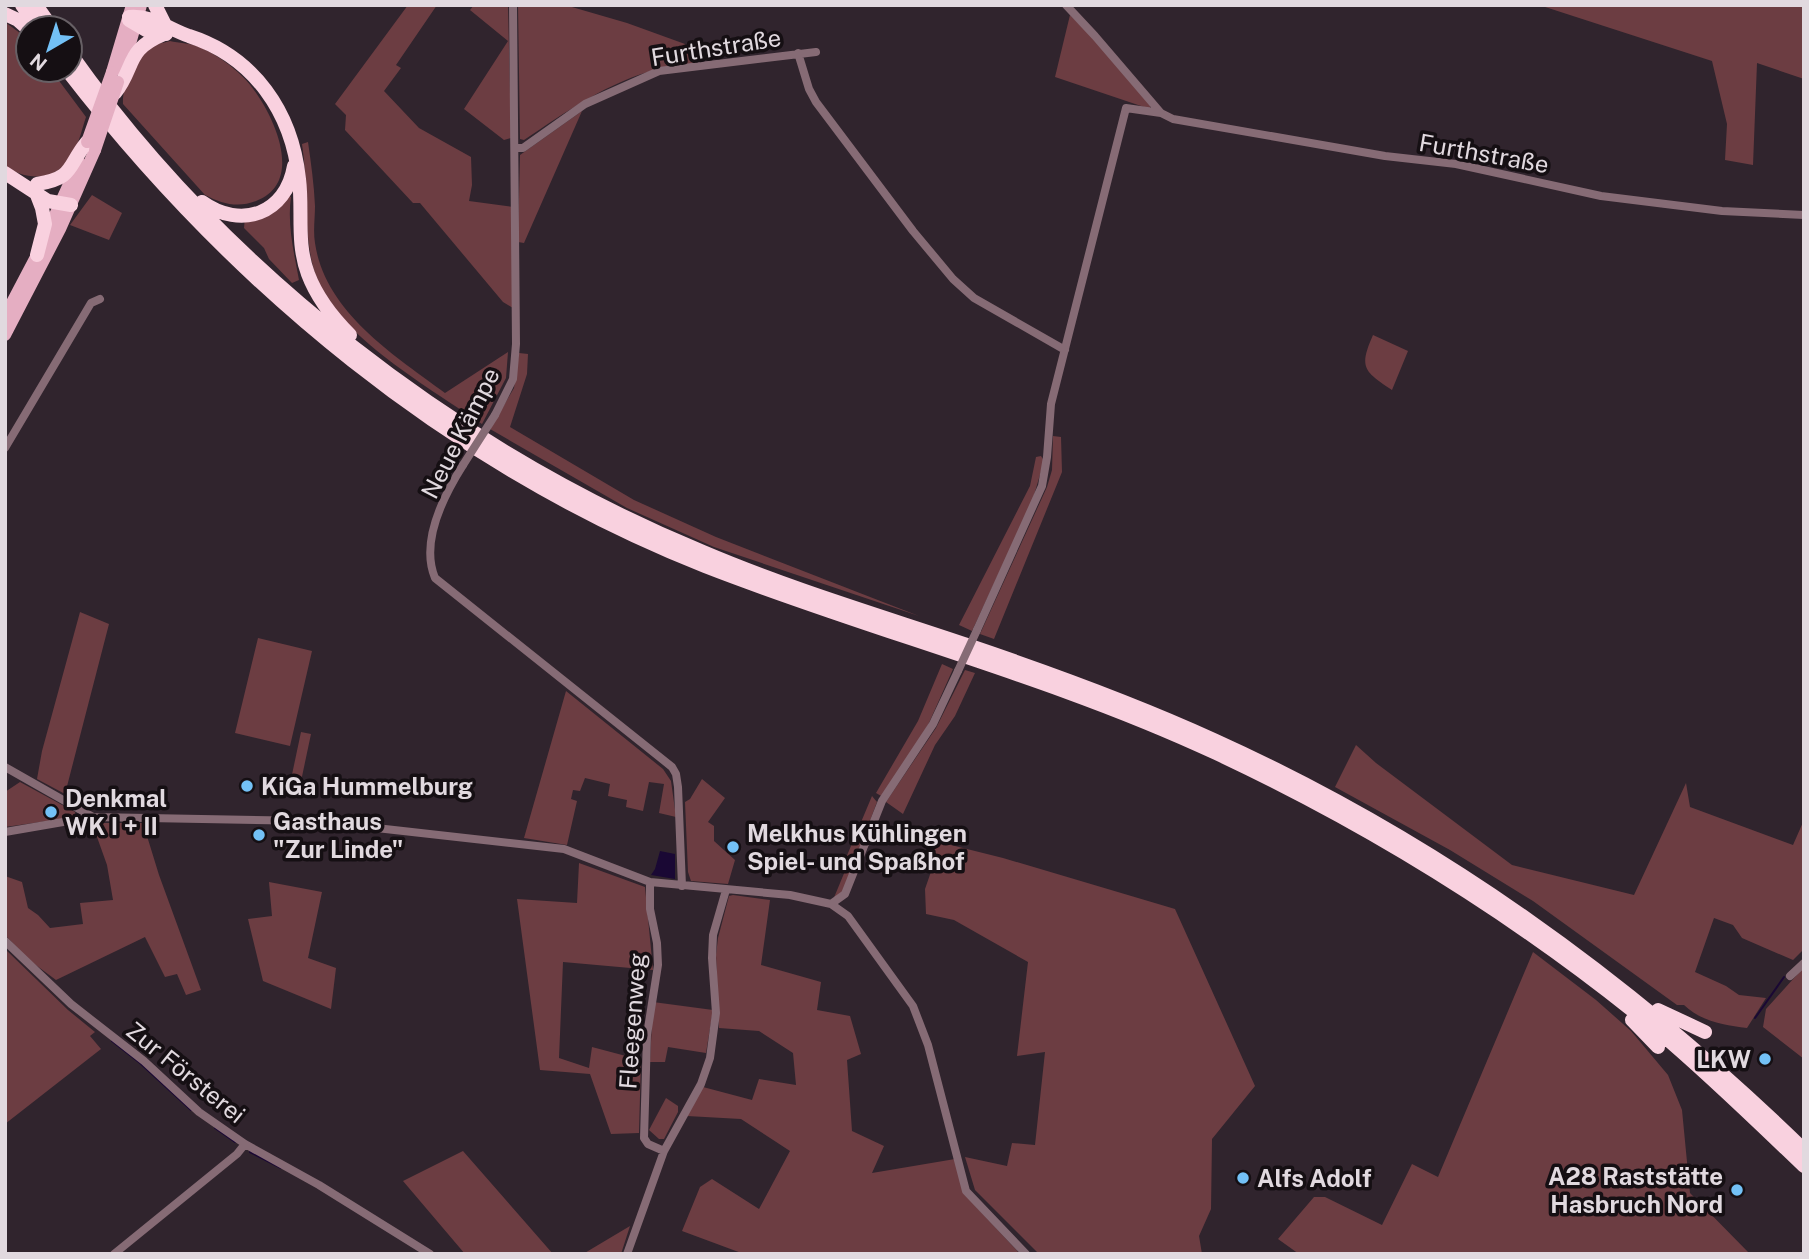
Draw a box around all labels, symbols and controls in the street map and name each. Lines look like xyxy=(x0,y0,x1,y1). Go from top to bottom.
north arrow xyxy=(14,14,84,84)
street label: Furthstraße xyxy=(649,23,783,71)
text: N xyxy=(26,49,51,75)
street label: Furthstraße xyxy=(1417,128,1551,178)
street label: Neue Kämpe xyxy=(415,363,505,503)
place label: KiGa Hummelburg xyxy=(261,772,473,800)
marker: KiGa Hummelburg xyxy=(239,778,255,794)
place label: Denkmal WK I + II xyxy=(65,784,167,840)
marker: Denkmal WK I + II xyxy=(43,804,59,820)
place label: Gasthaus "Zur Linde" xyxy=(273,807,403,863)
place label: Melkhus Kühlingen Spiel- und Spaßhof xyxy=(747,819,967,875)
marker: Gasthaus "Zur Linde" xyxy=(251,827,267,843)
marker: Melkhus Kühlingen Spiel- und Spaßhof xyxy=(725,839,741,855)
street label: Fleegenweg xyxy=(613,952,651,1090)
street label: Zur Försterei xyxy=(121,1016,251,1128)
place label: LKW xyxy=(1696,1045,1751,1073)
marker: LKW xyxy=(1757,1051,1773,1067)
place label: A28 Raststätte Hasbruch Nord xyxy=(1548,1162,1723,1218)
place label: Alfs Adolf xyxy=(1257,1164,1372,1192)
marker: Alfs Adolf xyxy=(1235,1170,1251,1186)
marker: A28 Raststätte Hasbruch Nord xyxy=(1729,1182,1745,1198)

